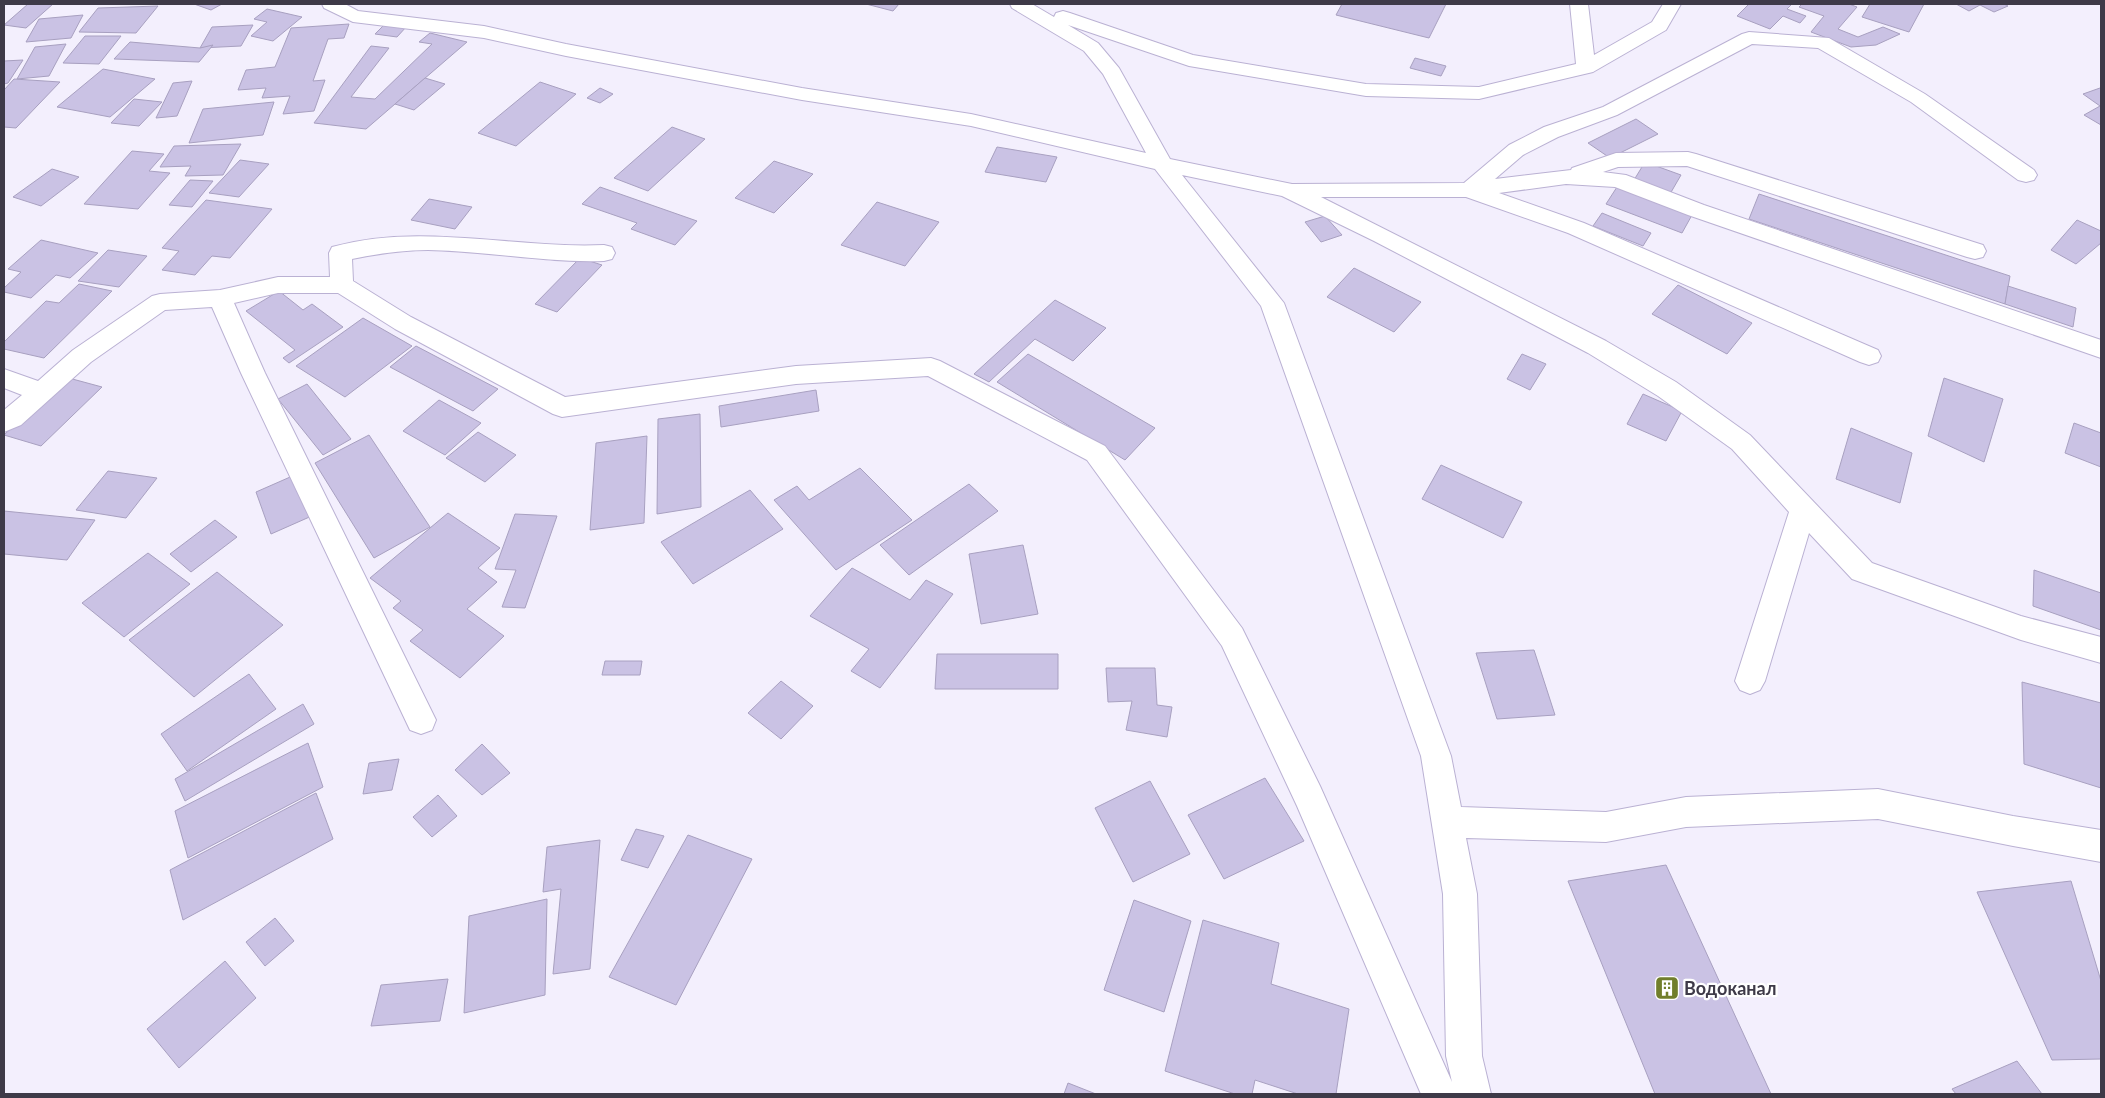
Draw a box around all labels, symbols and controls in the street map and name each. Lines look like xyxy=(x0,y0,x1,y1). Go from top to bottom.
building icon: Водоканал xyxy=(1654,975,1680,1001)
place label: Водоканал xyxy=(1684,977,1776,999)

